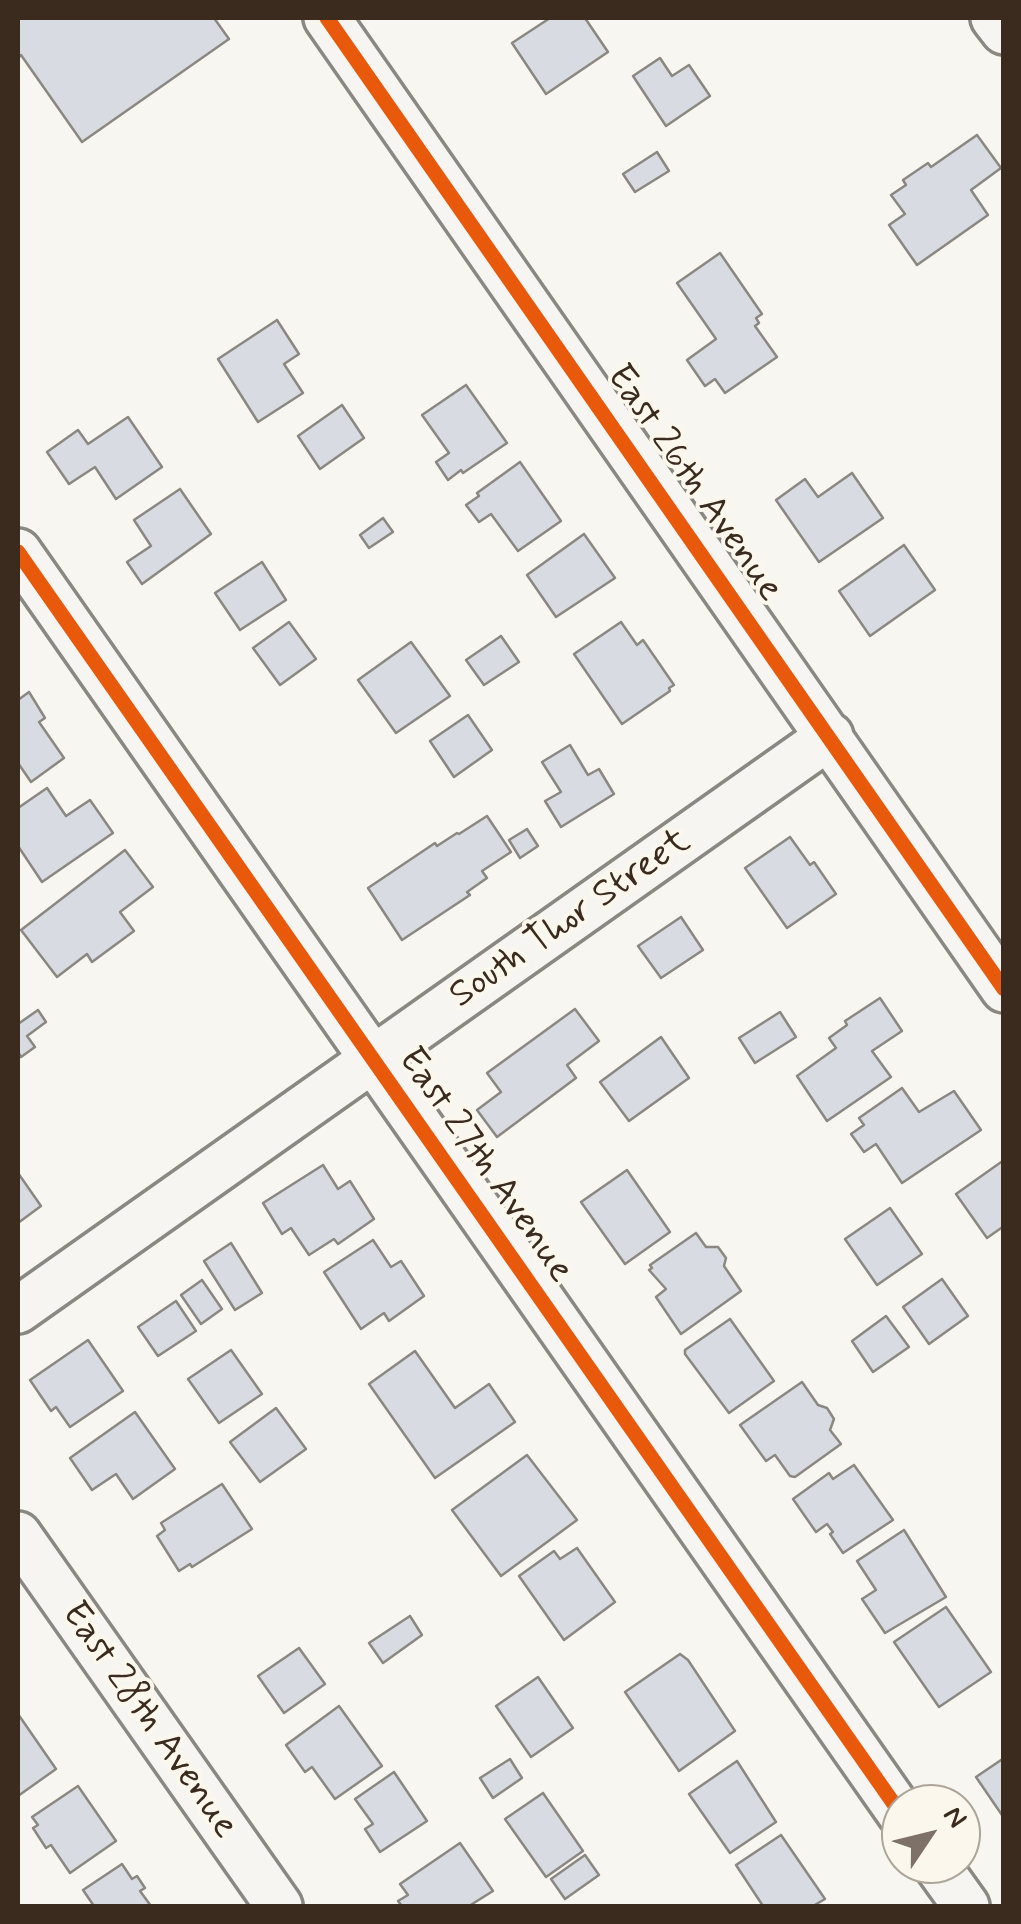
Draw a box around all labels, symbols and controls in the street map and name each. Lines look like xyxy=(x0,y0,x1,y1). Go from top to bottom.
street label: East 26th Avenue xyxy=(595,357,791,611)
street label: South Thor Street xyxy=(442,820,700,1020)
street label: East 27th Avenue xyxy=(386,1040,582,1292)
street label: East 28th Avenue xyxy=(50,1594,246,1848)
north arrow xyxy=(881,1784,981,1884)
text: N xyxy=(934,1799,975,1836)

